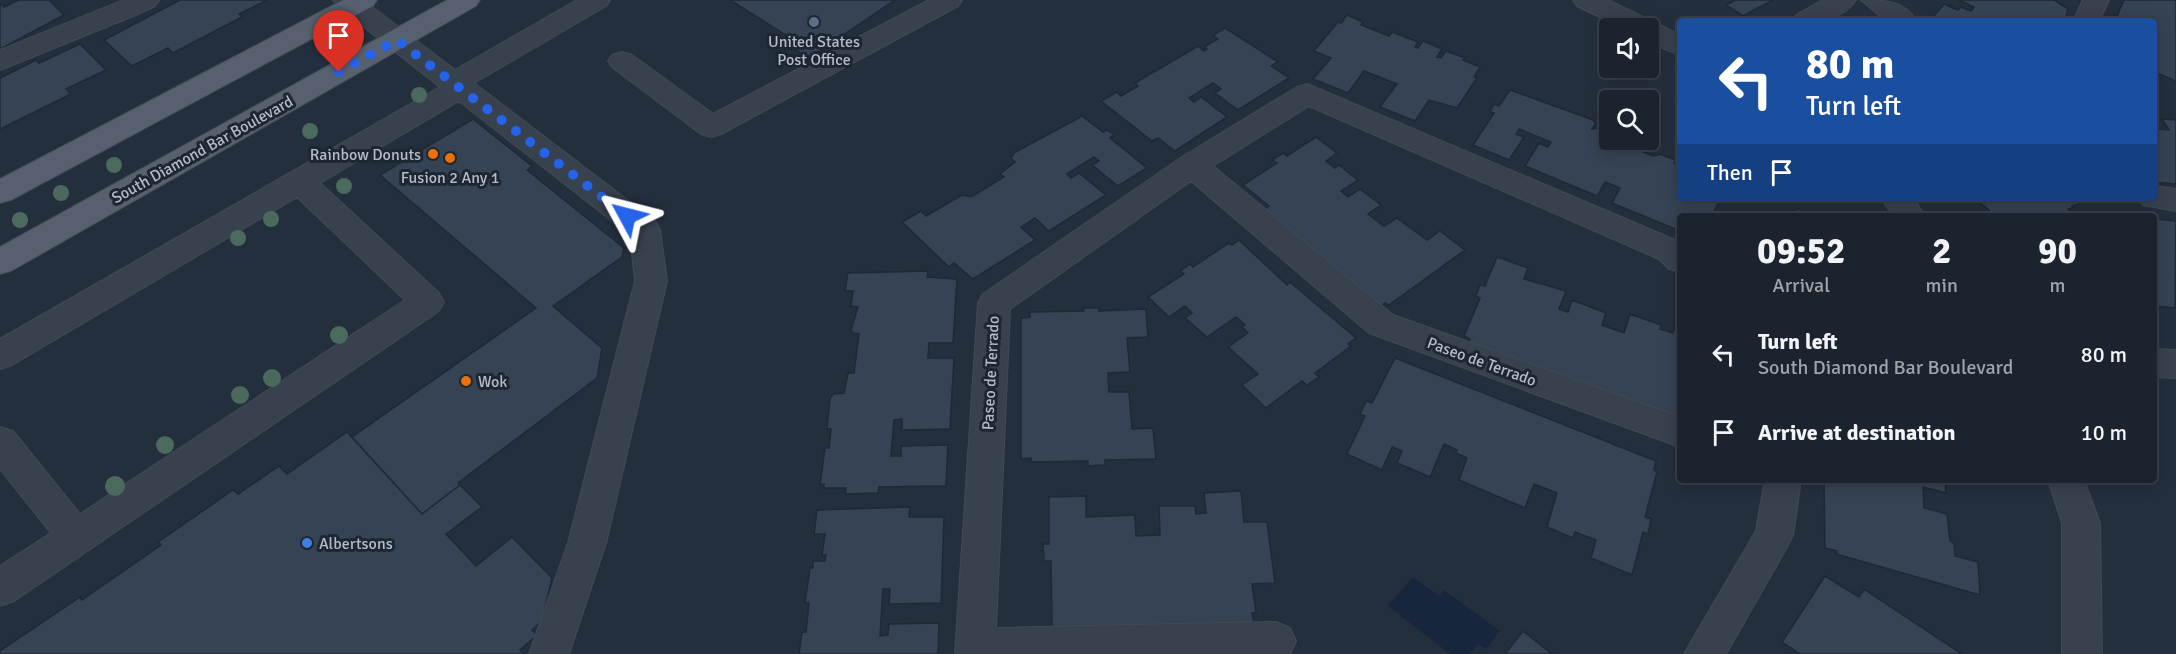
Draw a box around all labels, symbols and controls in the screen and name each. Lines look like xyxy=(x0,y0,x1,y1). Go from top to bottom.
pin xyxy=(313,10,364,72)
marker: United States Post Office xyxy=(807,15,821,29)
map controls xyxy=(1599,18,1659,150)
button: sound xyxy=(1599,18,1659,78)
icon: arrive xyxy=(322,19,355,52)
place label: United States Post Office xyxy=(768,32,860,70)
text: 80 m xyxy=(1806,39,1895,90)
icon: left xyxy=(1707,42,1785,120)
button: search xyxy=(1599,90,1659,150)
text: Turn left xyxy=(1806,90,1901,123)
street label: South Diamond Bar Boulevard xyxy=(108,92,297,208)
place label: Rainbow Donuts xyxy=(310,145,421,165)
marker: Rainbow Donuts xyxy=(426,147,440,161)
marker: Fusion 2 Any 1 xyxy=(443,151,457,165)
icon: arrive xyxy=(1765,156,1798,189)
text: Then xyxy=(1707,159,1753,186)
place label: Fusion 2 Any 1 xyxy=(401,168,499,188)
position arrow xyxy=(595,184,659,248)
text: 09:52 xyxy=(1757,229,1845,274)
text: 2 xyxy=(1932,229,1951,274)
text: 90 xyxy=(2038,229,2077,274)
text: Arrival xyxy=(1772,273,1830,298)
text: min xyxy=(1926,273,1958,298)
text: m xyxy=(2049,273,2065,298)
street label: Paseo de Terrado xyxy=(978,315,1004,431)
text: Turn left xyxy=(1758,328,1838,355)
street label: Paseo de Terrado xyxy=(1424,333,1539,391)
icon: left xyxy=(1707,338,1740,371)
text: 80 m xyxy=(2081,341,2127,368)
text: South Diamond Bar Boulevard xyxy=(1758,355,2013,380)
place label: Wok xyxy=(478,372,507,392)
marker: Wok xyxy=(459,374,473,388)
icon: arrive xyxy=(1707,416,1740,449)
text: Arrive at destination xyxy=(1758,419,1955,446)
text: 10 m xyxy=(2081,419,2127,446)
place label: Albertsons xyxy=(319,534,393,554)
marker: Albertsons xyxy=(300,536,314,550)

